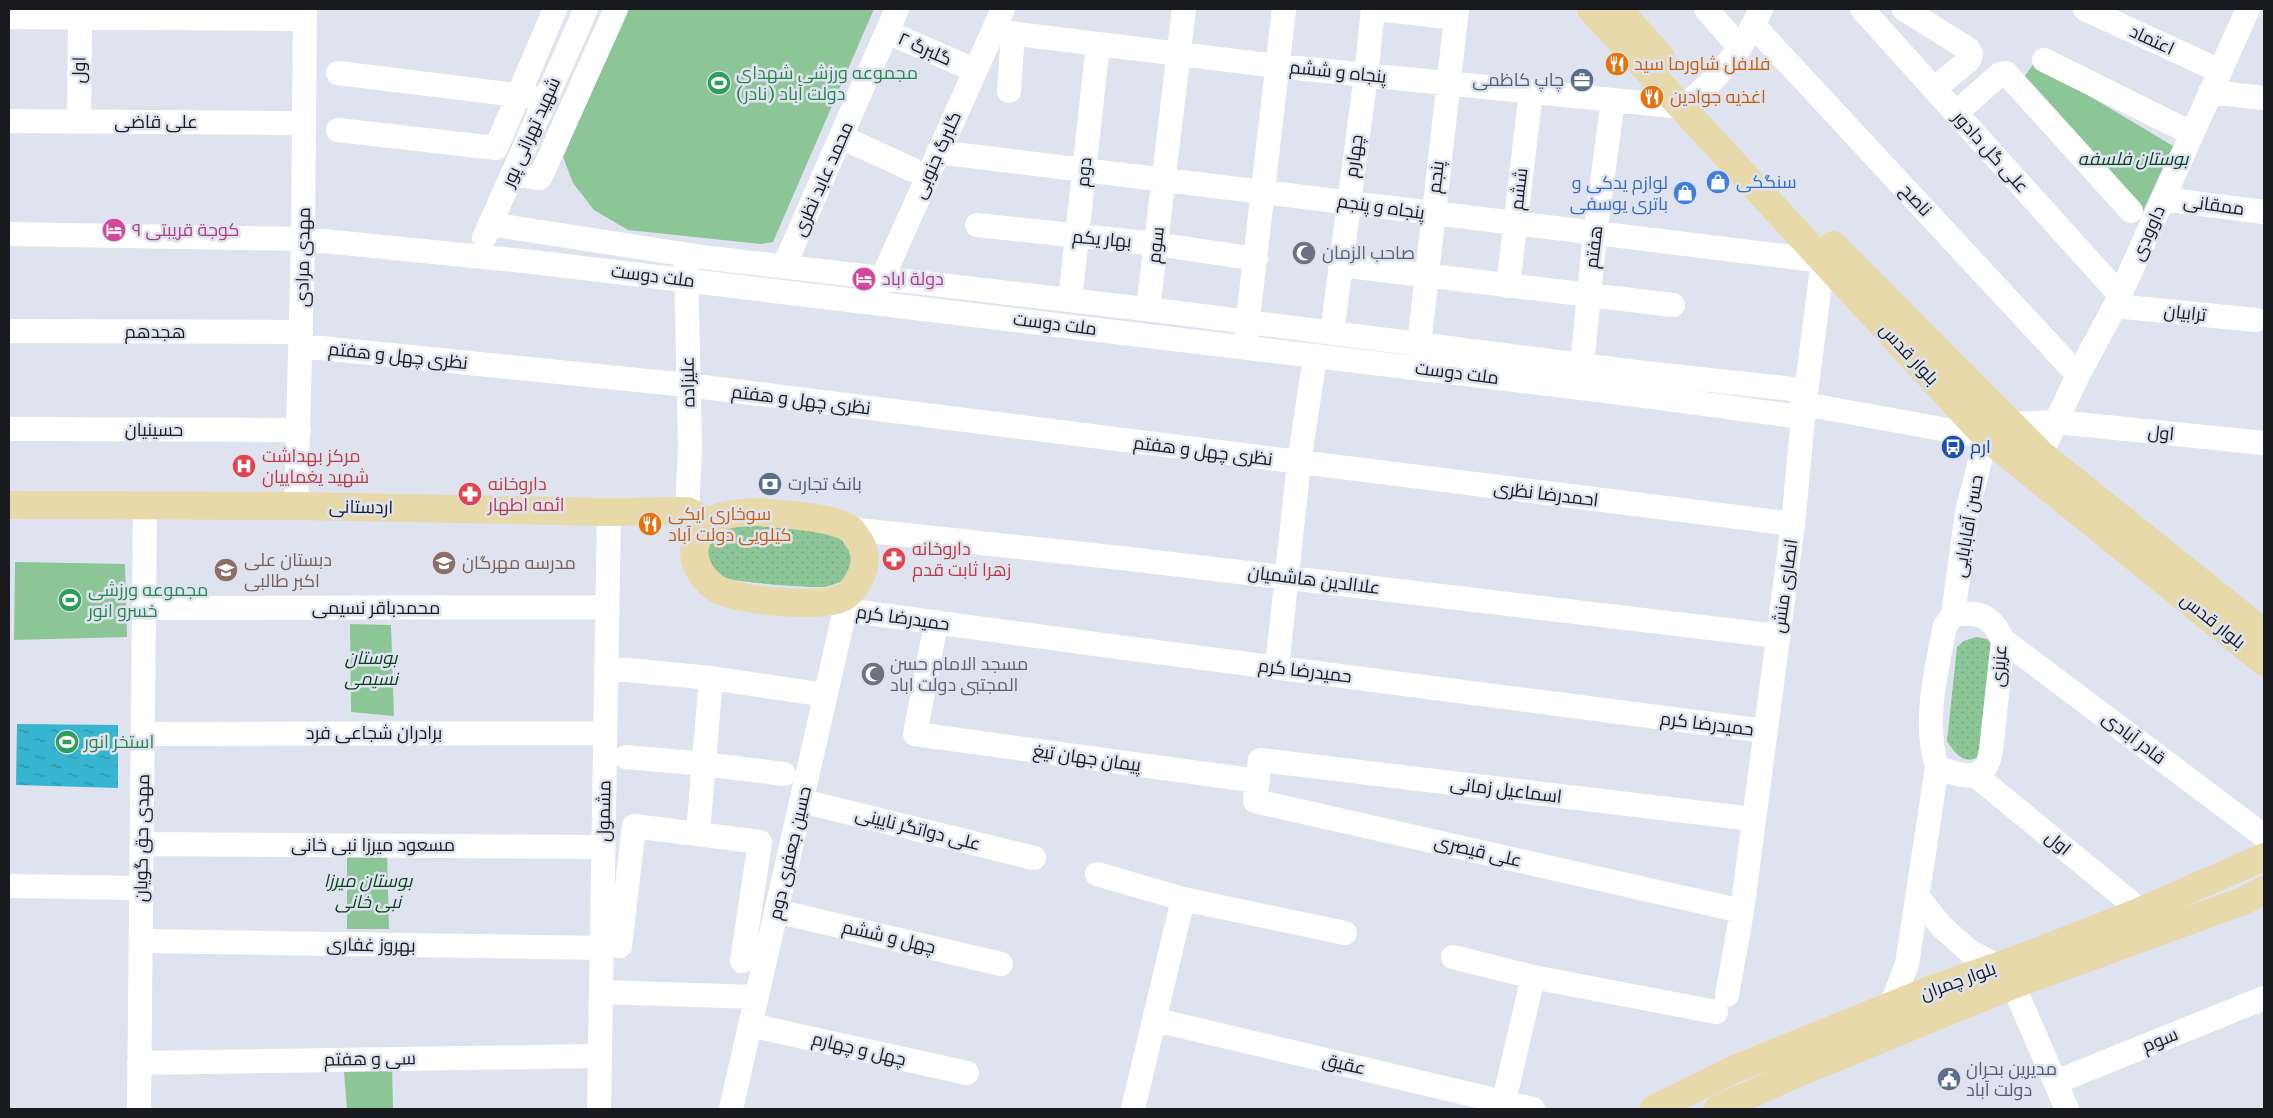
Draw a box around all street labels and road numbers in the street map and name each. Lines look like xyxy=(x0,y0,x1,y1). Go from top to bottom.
street label: اعتماد xyxy=(2126,19,2178,60)
street label: گلبرگ ۲ xyxy=(895,27,956,70)
street label: پنجاه و ششم xyxy=(1288,55,1388,89)
street label: اول xyxy=(67,56,90,84)
street label: شهید تهرانی پور xyxy=(496,73,566,192)
street label: علی گل دادور xyxy=(1948,105,2034,197)
street label: گلبرگ جنوبی xyxy=(907,108,966,202)
street label: علی قاضی xyxy=(114,110,198,133)
street label: محمد عابد نظری xyxy=(787,118,858,240)
street label: چهارم xyxy=(1339,133,1369,179)
street label: دوم xyxy=(1071,156,1097,188)
street label: پنجم xyxy=(1422,159,1450,195)
street label: ششم xyxy=(1505,167,1533,211)
street label: ناصح xyxy=(1895,179,1937,221)
street label: پنجاه و پنجم xyxy=(1336,189,1426,225)
street label: ممقانی xyxy=(2182,189,2246,220)
street label: داوودی xyxy=(2125,202,2170,264)
street label: مهدی مرادی xyxy=(290,207,315,307)
street label: بهار یکم xyxy=(1071,224,1133,254)
street label: هفتم xyxy=(1579,224,1609,270)
street label: سوم xyxy=(1142,225,1170,265)
street label: ملت دوست xyxy=(610,259,696,292)
street label: ترابیان xyxy=(2163,299,2208,326)
street label: ملت دوست xyxy=(1012,307,1098,340)
street label: بلوار قدس xyxy=(1875,318,1944,390)
street label: هجدهم xyxy=(124,320,186,344)
street label: نظری چهل و هفتم xyxy=(327,337,469,375)
street label: علیزاده xyxy=(676,356,699,408)
street label: ملت دوست xyxy=(1414,356,1500,389)
street label: نظری چهل و هفتم xyxy=(730,380,872,420)
street label: حسینیان xyxy=(125,418,183,441)
street label: اول xyxy=(2147,420,2176,445)
street label: نظری چهل و هفتم xyxy=(1132,431,1274,471)
street label: حسن آقابابایی xyxy=(1947,473,1988,579)
street label: احمدرضا نظری xyxy=(1492,476,1600,511)
street label: اردستانی xyxy=(329,494,393,519)
street label: انصاری منش xyxy=(1767,537,1802,634)
street label: علاالدین هاشمیان xyxy=(1247,560,1382,599)
street label: بلوار قدس xyxy=(2176,587,2250,654)
street label: محمدباقر نسیمی xyxy=(312,596,440,619)
street label: حمیدرضا کرم xyxy=(855,600,951,636)
street label: عزیزی xyxy=(1986,644,2011,688)
street label: حمیدرضا کرم xyxy=(1257,653,1353,689)
street label: حمیدرضا کرم xyxy=(1659,706,1755,742)
street label: قادر آبادی xyxy=(2098,706,2171,769)
street label: برادران شجاعی فرد xyxy=(306,721,442,744)
street label: پیمان جهان تیغ xyxy=(1032,739,1143,777)
street label: اسماعیل زمانی xyxy=(1449,771,1563,808)
street label: مهدی حق گویان xyxy=(129,774,155,902)
street label: مشمول xyxy=(591,780,616,842)
street label: حسین جعفری دوم xyxy=(763,784,817,922)
street label: علی دواتگر نایینی xyxy=(853,802,983,855)
street label: اول xyxy=(2041,825,2076,860)
street label: علی قیصری xyxy=(1432,829,1524,872)
street label: مسعود میرزا نبی خانی xyxy=(291,833,455,856)
street label: چهل و ششم xyxy=(840,915,938,959)
street label: بهروز غفاری xyxy=(326,932,416,957)
street label: بلوار چمران xyxy=(1917,956,1999,1006)
street label: سوم xyxy=(2139,1022,2181,1058)
street label: چهل و چهارم xyxy=(810,1027,908,1071)
street label: سی و هفتم xyxy=(324,1046,416,1072)
street label: عقیق xyxy=(1320,1047,1368,1081)

